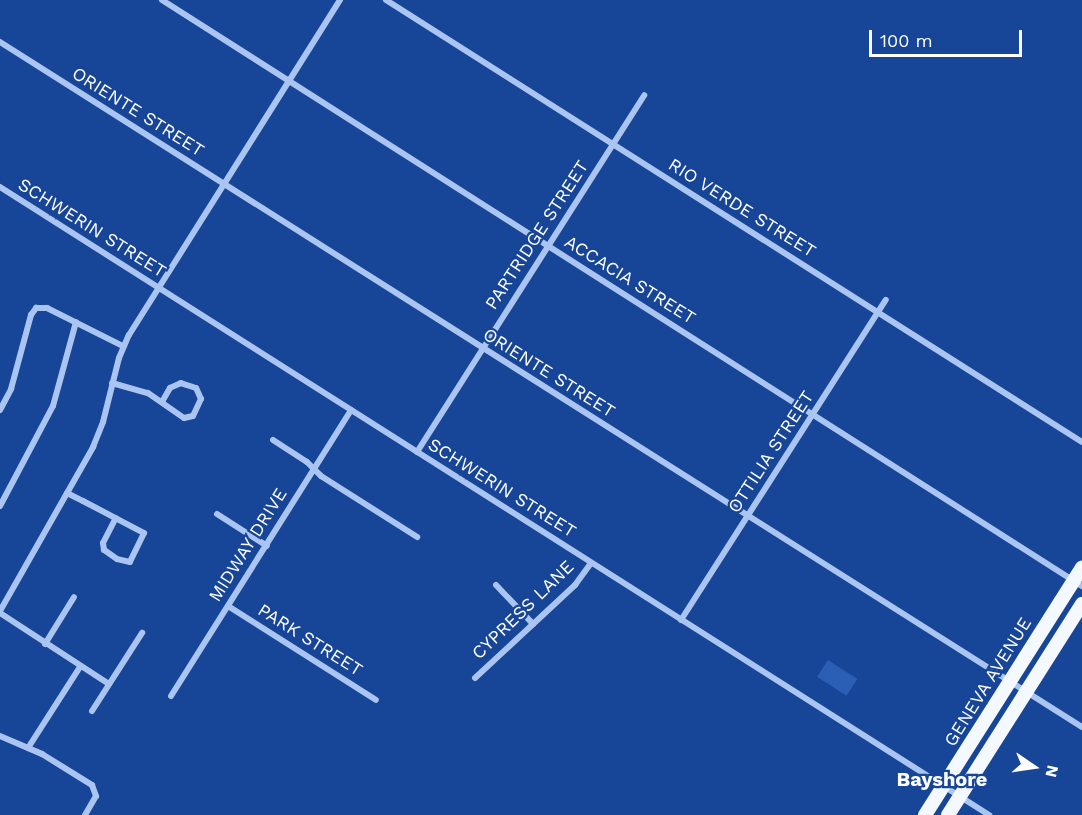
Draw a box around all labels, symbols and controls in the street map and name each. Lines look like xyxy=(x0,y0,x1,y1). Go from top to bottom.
scale bar xyxy=(872,18,1025,56)
text: 100 m xyxy=(880,30,933,51)
street label: ORIENTE STREET xyxy=(68,63,208,161)
street label: RIO VERDE STREET xyxy=(664,154,820,262)
street label: PARTRIDGE STREET xyxy=(481,157,593,313)
street label: SCHWERIN STREET xyxy=(14,174,170,282)
street label: ACCACIA STREET xyxy=(560,231,700,329)
street label: ORIENTE STREET xyxy=(479,324,619,422)
street label: OTTILIA STREET xyxy=(723,387,819,517)
street label: SCHWERIN STREET xyxy=(424,434,580,542)
street label: MIDWAY DRIVE xyxy=(204,484,292,606)
street label: CYPRESS LANE xyxy=(468,556,578,664)
street label: PARK STREET xyxy=(254,599,366,681)
street label: GENEVA AVENUE xyxy=(939,613,1037,751)
north arrow xyxy=(1004,737,1064,797)
text: N xyxy=(1041,763,1063,779)
district label: Bayshore xyxy=(897,767,987,791)

